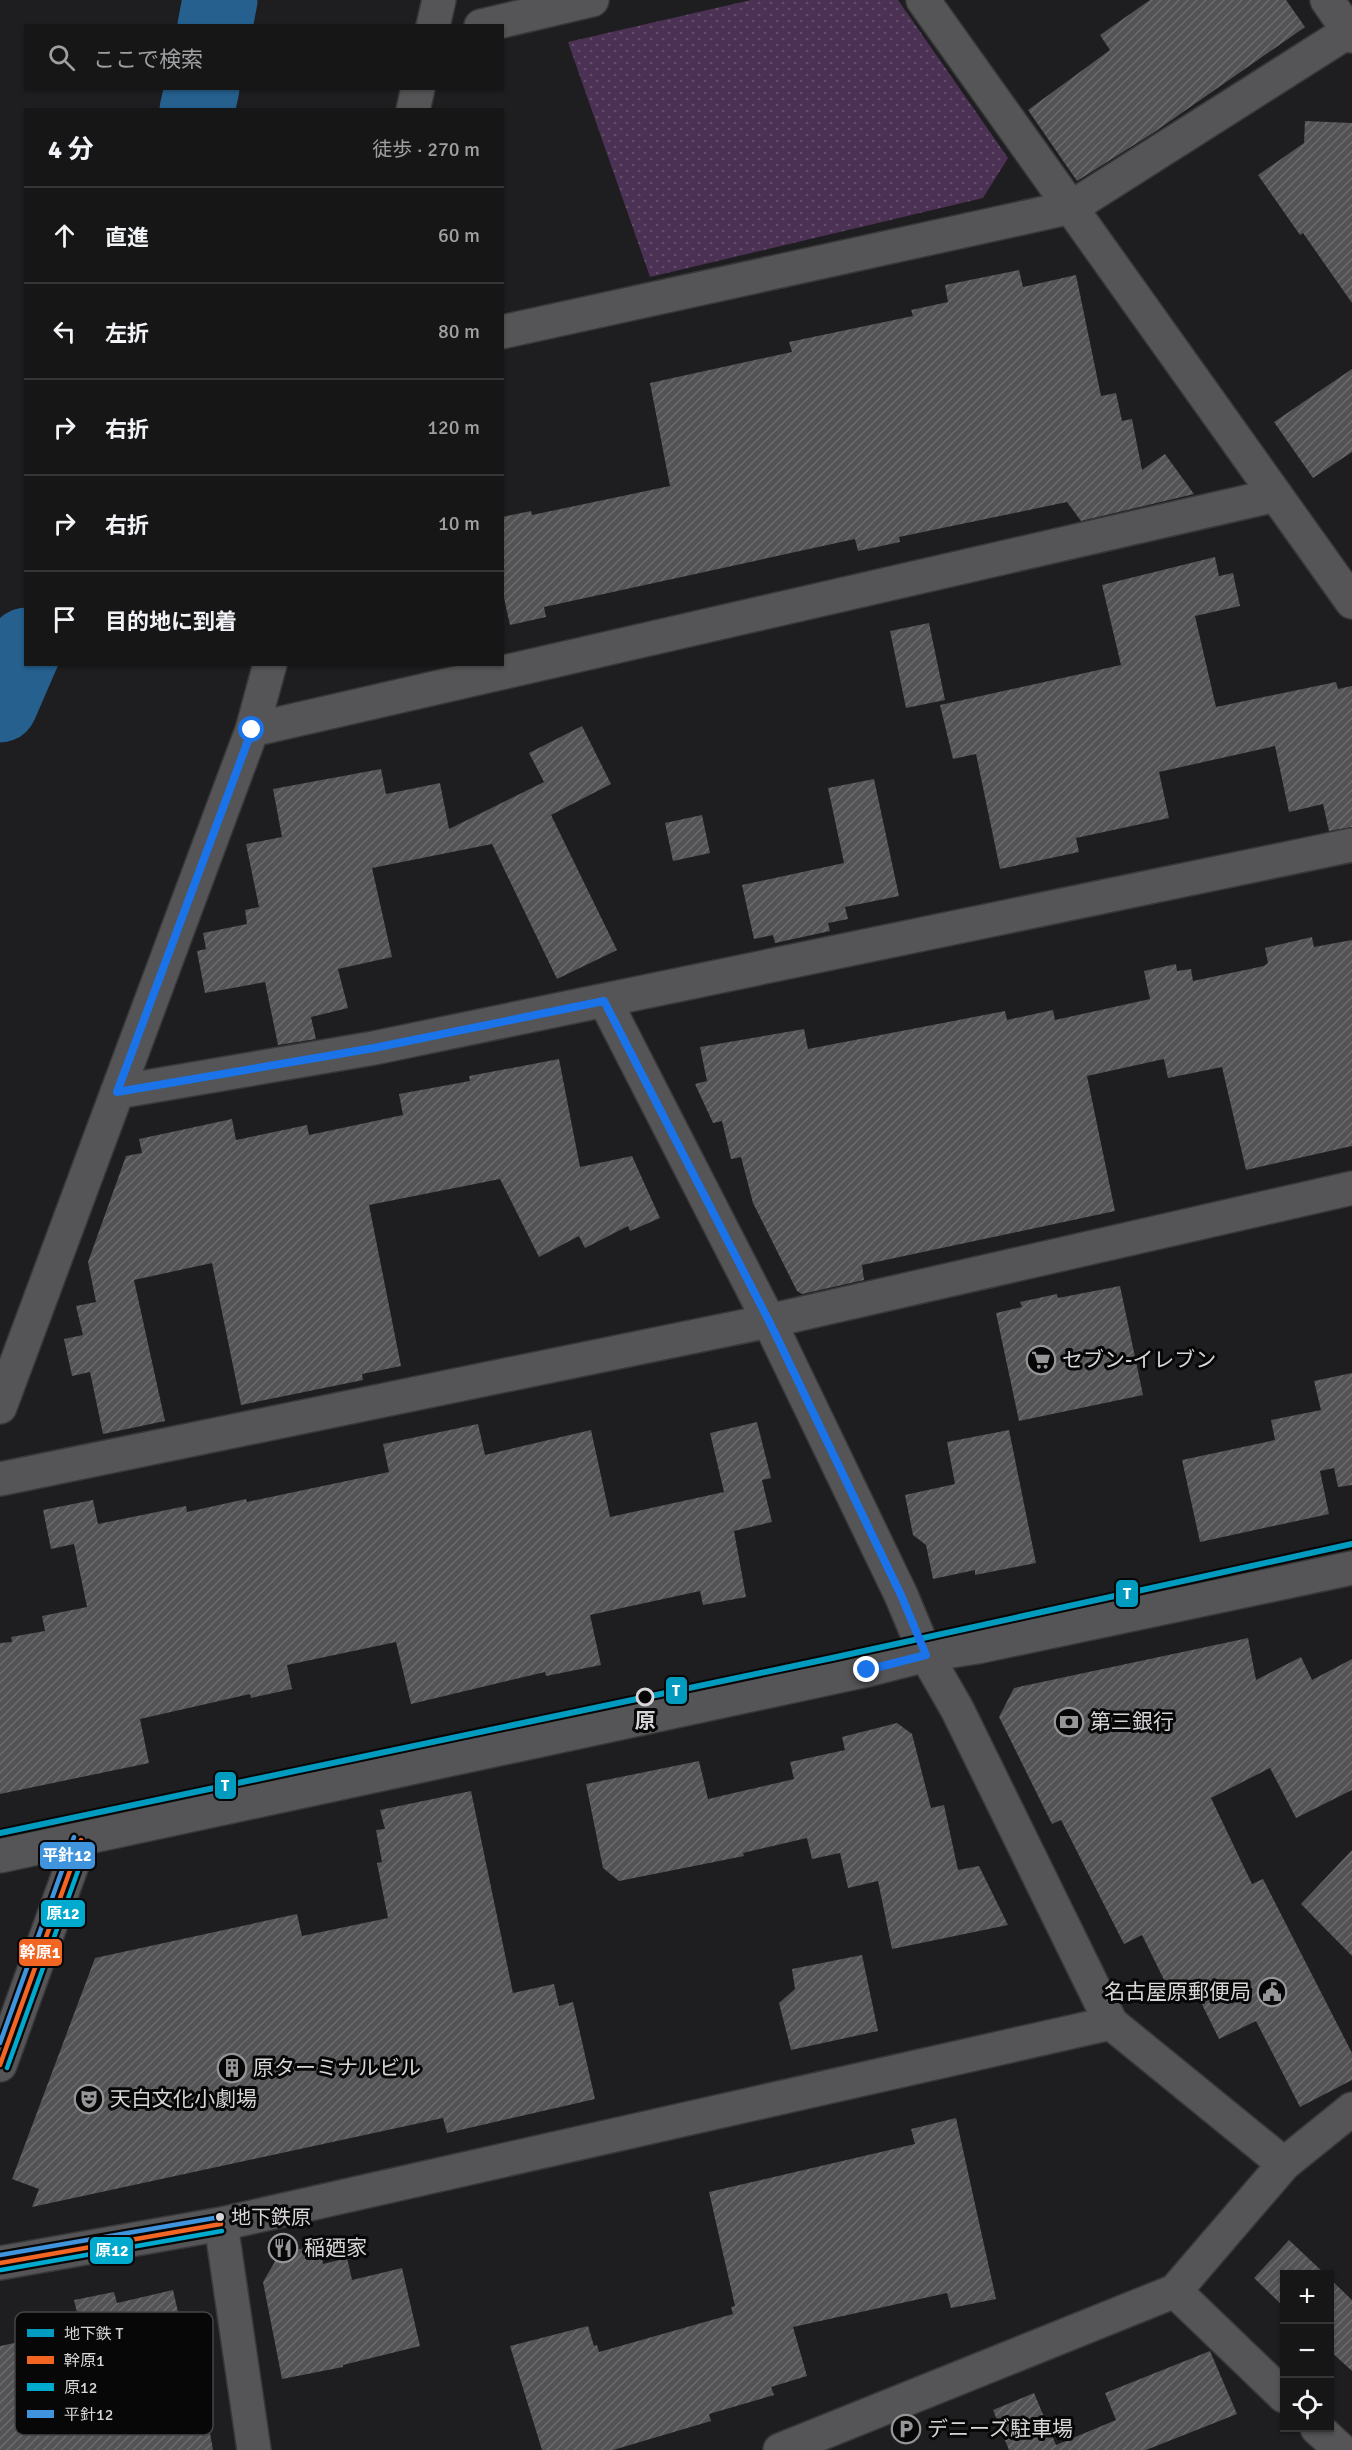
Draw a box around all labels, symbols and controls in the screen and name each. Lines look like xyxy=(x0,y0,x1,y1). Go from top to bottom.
search box xyxy=(24,24,504,90)
icon: search xyxy=(45,41,78,74)
text: ここで検索 xyxy=(93,46,203,73)
text: 4 分 xyxy=(48,134,94,166)
text: 徒歩 · 270 m xyxy=(372,137,480,162)
icon: ahead xyxy=(48,219,81,252)
text: 60 m xyxy=(438,223,480,248)
text: 直進 xyxy=(105,224,149,251)
icon: left xyxy=(48,315,81,348)
text: 80 m xyxy=(438,319,480,344)
text: 左折 xyxy=(105,320,149,347)
icon: right xyxy=(48,411,81,444)
text: 120 m xyxy=(427,415,480,440)
text: 右折 xyxy=(105,416,149,443)
icon: right xyxy=(48,507,81,540)
text: 10 m xyxy=(438,511,480,536)
text: 右折 xyxy=(105,512,149,539)
icon: arrive xyxy=(48,603,81,636)
text: 目的地に到着 xyxy=(105,608,237,635)
route start xyxy=(238,716,264,742)
supermarket icon: セブン-イレブン xyxy=(1025,1344,1057,1376)
place label: セブン-イレブン xyxy=(1062,1347,1216,1373)
line badge: T xyxy=(1115,1579,1139,1608)
text: T xyxy=(1123,1584,1132,1604)
route end xyxy=(853,1656,879,1682)
line badge: T xyxy=(665,1676,688,1705)
text: T xyxy=(672,1681,681,1701)
marker: 原 xyxy=(636,1688,654,1706)
bank icon: 第三銀行 xyxy=(1053,1706,1085,1738)
place label: 原 xyxy=(635,1708,656,1734)
place label: 第三銀行 xyxy=(1090,1709,1174,1735)
line badge: T xyxy=(214,1771,237,1800)
text: T xyxy=(221,1776,230,1796)
line badge: 平針12 xyxy=(39,1841,96,1870)
text: 平針12 xyxy=(42,1846,92,1866)
line badge: 原12 xyxy=(40,1899,86,1928)
text: 原12 xyxy=(46,1904,80,1924)
line badge: 幹原1 xyxy=(18,1938,63,1967)
text: 幹原1 xyxy=(20,1943,61,1963)
public building icon: 名古屋原郵便局 xyxy=(1256,1976,1288,2008)
place label: 名古屋原郵便局 xyxy=(1104,1979,1251,2005)
building icon: 原ターミナルビル xyxy=(216,2052,248,2084)
place label: 原ターミナルビル xyxy=(253,2055,421,2081)
theatre icon: 天白文化小劇場 xyxy=(73,2083,105,2115)
place label: 天白文化小劇場 xyxy=(110,2086,257,2112)
place label: 地下鉄原 xyxy=(231,2205,311,2230)
marker: 地下鉄原 xyxy=(214,2211,226,2223)
restaurant icon: 稲廼家 xyxy=(267,2232,299,2264)
place label: 稲廼家 xyxy=(304,2235,367,2261)
line badge: 原12 xyxy=(89,2236,134,2265)
text: 原12 xyxy=(95,2241,129,2261)
map controls xyxy=(1280,2270,1334,2432)
button: + xyxy=(1280,2270,1334,2324)
legend xyxy=(15,2312,213,2435)
text: 地下鉄 T xyxy=(64,2324,124,2344)
button: − xyxy=(1280,2324,1334,2378)
text: 幹原1 xyxy=(64,2351,105,2371)
text: 原12 xyxy=(64,2378,97,2398)
button: locate xyxy=(1280,2378,1334,2432)
text: 平針12 xyxy=(64,2405,113,2425)
parking icon: デニーズ駐車場 xyxy=(890,2413,922,2445)
place label: デニーズ駐車場 xyxy=(927,2416,1073,2442)

